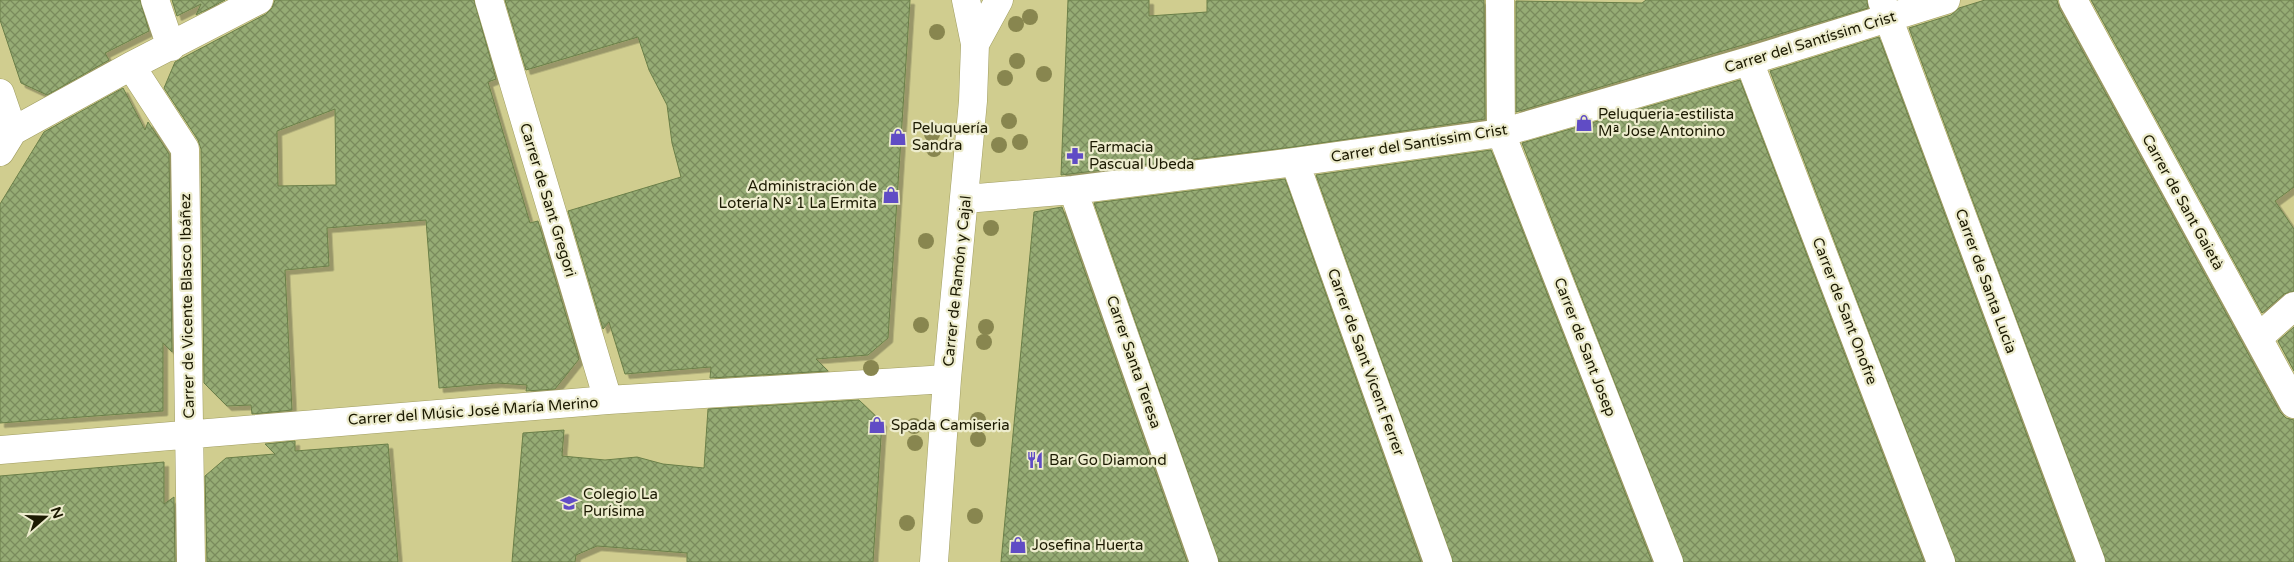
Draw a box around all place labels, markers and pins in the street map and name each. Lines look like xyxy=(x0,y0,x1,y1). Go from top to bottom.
place label: Peluqueria-estilista Mª Jose Antonino xyxy=(1598,105,1734,140)
shop icon: Peluqueria-estilista Mª Jose Antonino xyxy=(1574,113,1594,133)
place label: Peluquería Sandra xyxy=(912,119,988,154)
shop icon: Peluquería Sandra xyxy=(888,127,908,147)
place label: Farmacia Pascual Ubeda xyxy=(1089,138,1195,173)
pharmacy icon: Farmacia Pascual Ubeda xyxy=(1065,146,1085,166)
place label: Administración de Lotería Nº 1 La Ermita xyxy=(719,177,877,212)
shop icon: Administración de Lotería Nº 1 La Ermita xyxy=(881,185,901,205)
shop icon: Spada Camiseria xyxy=(867,415,887,435)
place label: Spada Camiseria xyxy=(891,416,1010,434)
restaurant icon: Bar Go Diamond xyxy=(1025,450,1045,470)
place label: Bar Go Diamond xyxy=(1049,451,1167,469)
place label: Colegio La Purísima xyxy=(583,485,658,520)
school or university icon: Colegio La Purísima xyxy=(559,493,579,513)
shop icon: Josefina Huerta xyxy=(1008,535,1028,555)
place label: Josefina Huerta xyxy=(1032,536,1143,554)

